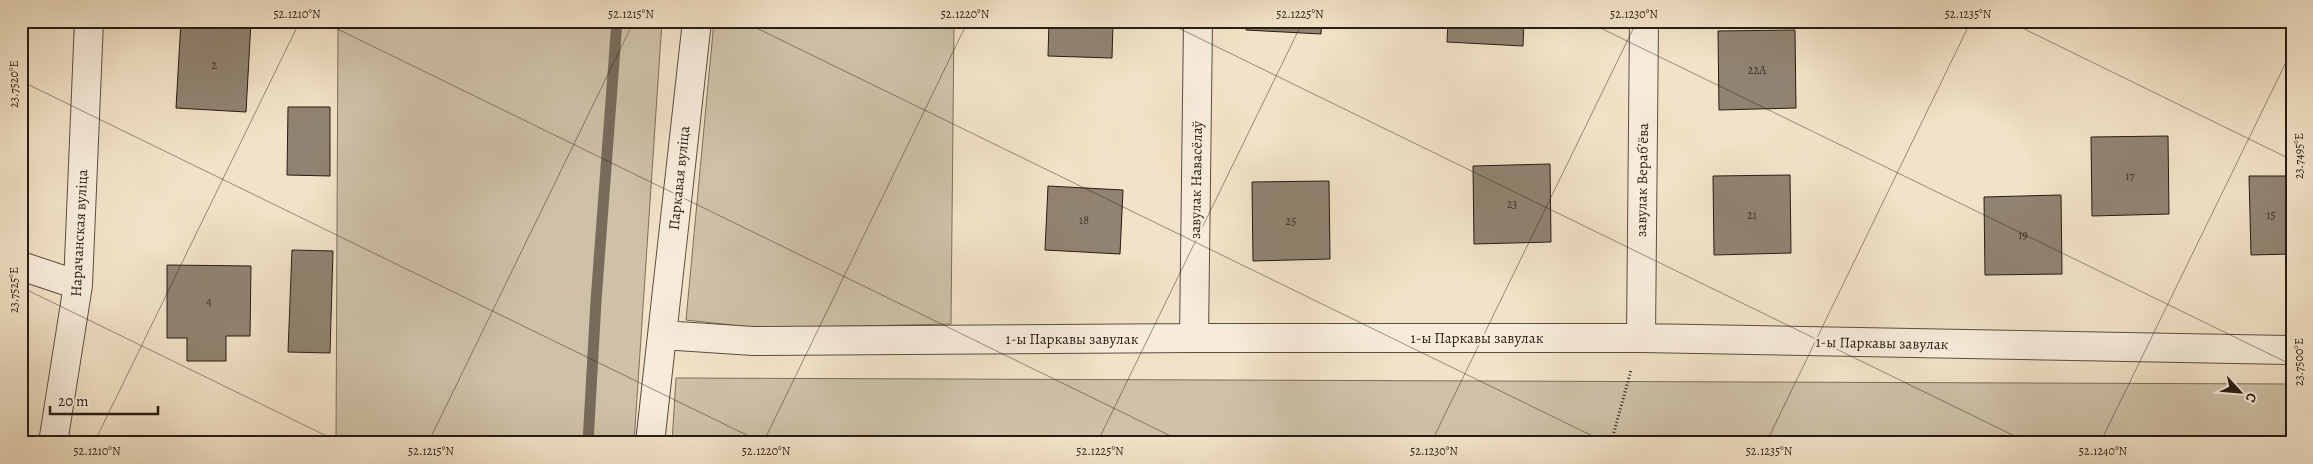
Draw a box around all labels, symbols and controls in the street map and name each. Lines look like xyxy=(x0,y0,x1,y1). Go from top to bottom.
text: 52.1210°N xyxy=(273,6,321,22)
text: 52.1215°N xyxy=(608,6,654,22)
text: 52.1220°N xyxy=(941,6,990,22)
text: 52.1225°N xyxy=(1276,6,1324,22)
text: 52.1230°N xyxy=(1610,6,1658,22)
text: 52.1235°N xyxy=(1945,6,1992,22)
house number: 2 xyxy=(211,57,217,73)
text: 23.7520°E xyxy=(6,60,22,108)
house number: 22А xyxy=(1748,62,1767,78)
street label: завулак Навасёлаў xyxy=(1185,120,1207,239)
street label: завулак Верабʼёва xyxy=(1631,123,1653,237)
street label: Паркавая вуліца xyxy=(664,125,694,231)
text: 23.7495°E xyxy=(2291,133,2307,179)
house number: 17 xyxy=(2125,168,2136,184)
street label: Нарачанская вуліца xyxy=(66,169,92,297)
house number: 23 xyxy=(1507,196,1517,212)
house number: 21 xyxy=(1747,207,1757,223)
house number: 15 xyxy=(2266,207,2276,223)
house number: 18 xyxy=(1079,212,1089,228)
house number: 25 xyxy=(1286,213,1296,229)
house number: 19 xyxy=(2018,227,2028,243)
text: 23.7525°E xyxy=(6,267,22,313)
house number: 4 xyxy=(206,293,212,309)
street label: 1-ы Паркавы завулак xyxy=(1411,328,1544,348)
street label: 1-ы Паркавы завулак xyxy=(1006,329,1139,349)
street label: 1-ы Паркавы завулак xyxy=(1815,332,1949,354)
text: 23.7500°E xyxy=(2291,338,2307,386)
north arrow xyxy=(2216,366,2266,416)
scale bar xyxy=(50,384,158,416)
text: С xyxy=(2241,389,2262,406)
text: 20 m xyxy=(58,391,89,411)
text: 52.1210°N xyxy=(73,443,121,459)
text: 52.1215°N xyxy=(408,443,454,459)
text: 52.1220°N xyxy=(742,443,791,459)
text: 52.1225°N xyxy=(1076,443,1124,459)
text: 52.1230°N xyxy=(1410,443,1458,459)
text: 52.1235°N xyxy=(1746,443,1793,459)
text: 52.1240°N xyxy=(2079,443,2128,459)

